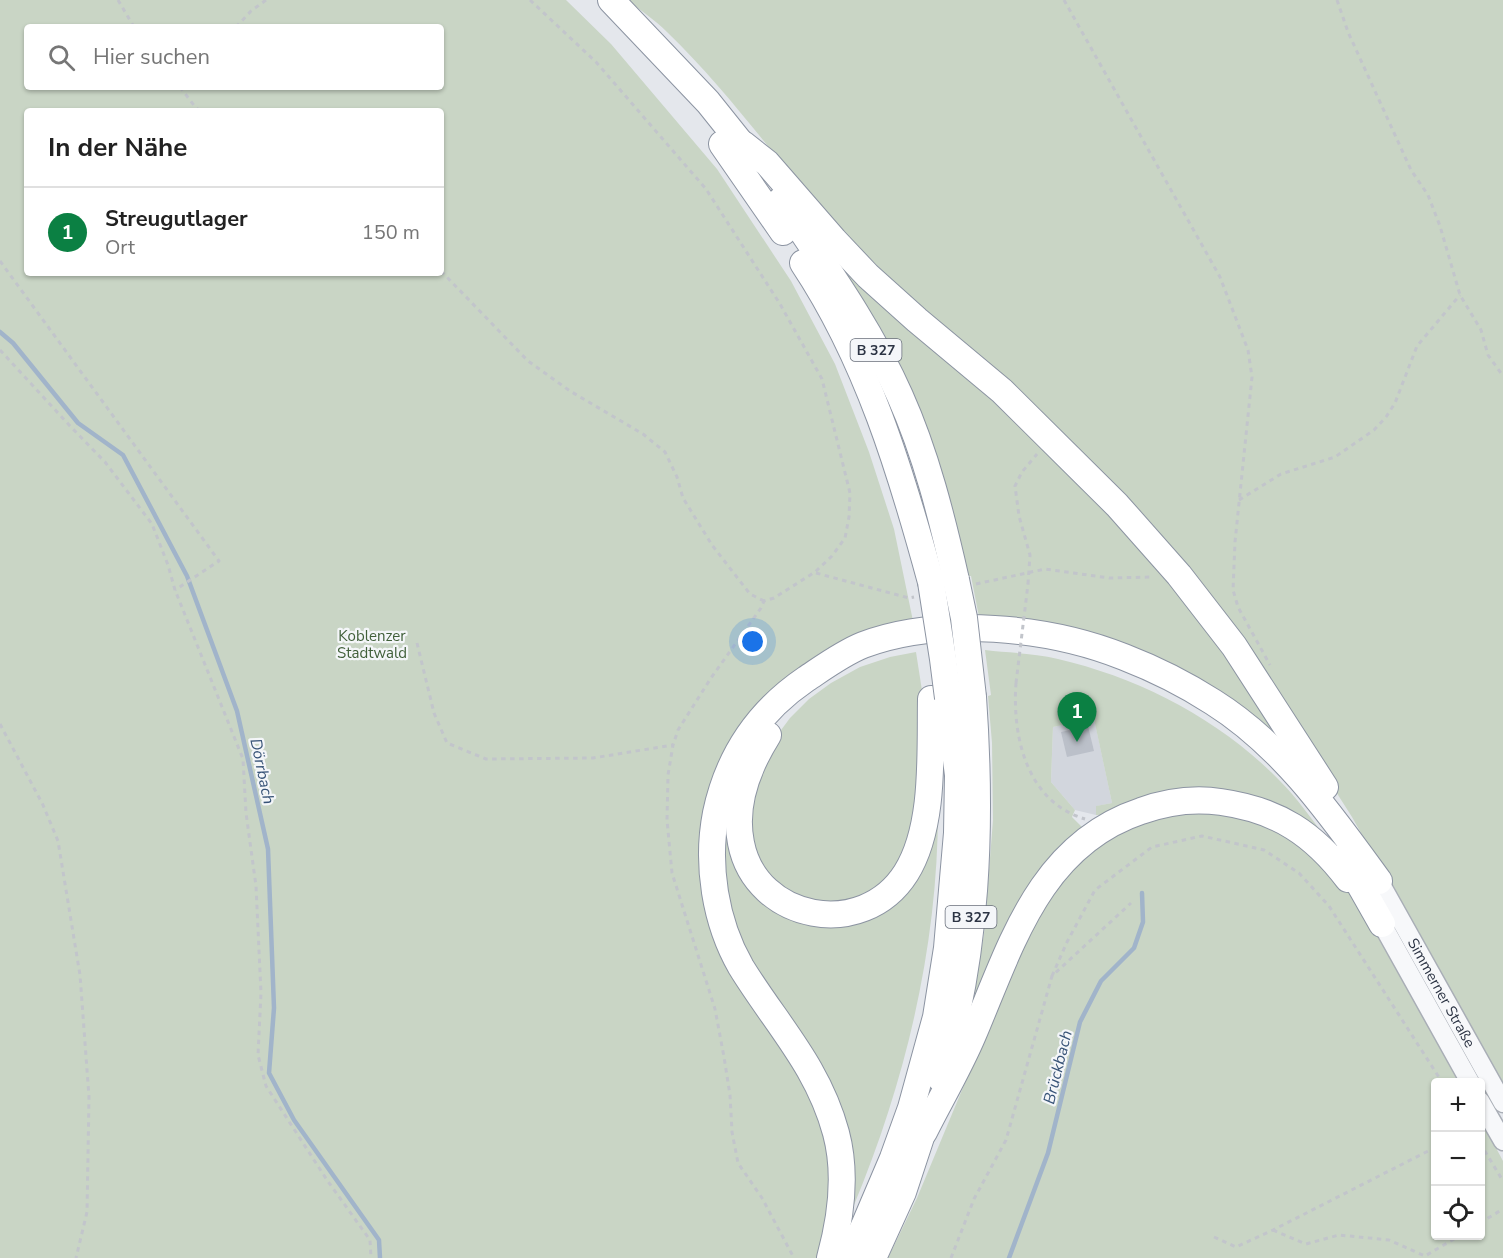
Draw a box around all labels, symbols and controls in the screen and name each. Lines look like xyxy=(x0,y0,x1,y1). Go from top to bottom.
search box xyxy=(24,24,444,90)
icon: search xyxy=(45,41,78,74)
text: Hier suchen xyxy=(93,42,210,72)
text: In der Nähe xyxy=(48,130,187,165)
text: Streugutlager xyxy=(105,204,248,234)
text: 1 xyxy=(62,219,74,246)
text: 150 m xyxy=(362,219,420,246)
text: Ort xyxy=(105,234,135,261)
road number: B 327 xyxy=(850,339,902,361)
park label: Koblenzer Stadtwald xyxy=(337,626,407,663)
your location xyxy=(738,627,767,656)
pin: 1 xyxy=(1058,692,1096,742)
water label: Dörrbach xyxy=(244,736,280,806)
road number: B 327 xyxy=(946,906,996,928)
street label: Simmerner Straße xyxy=(1403,934,1480,1051)
water label: Brückbach xyxy=(1038,1028,1078,1106)
map controls xyxy=(1431,1078,1485,1240)
button: + xyxy=(1431,1078,1485,1132)
button: − xyxy=(1431,1132,1485,1186)
button: locate xyxy=(1431,1186,1485,1240)

